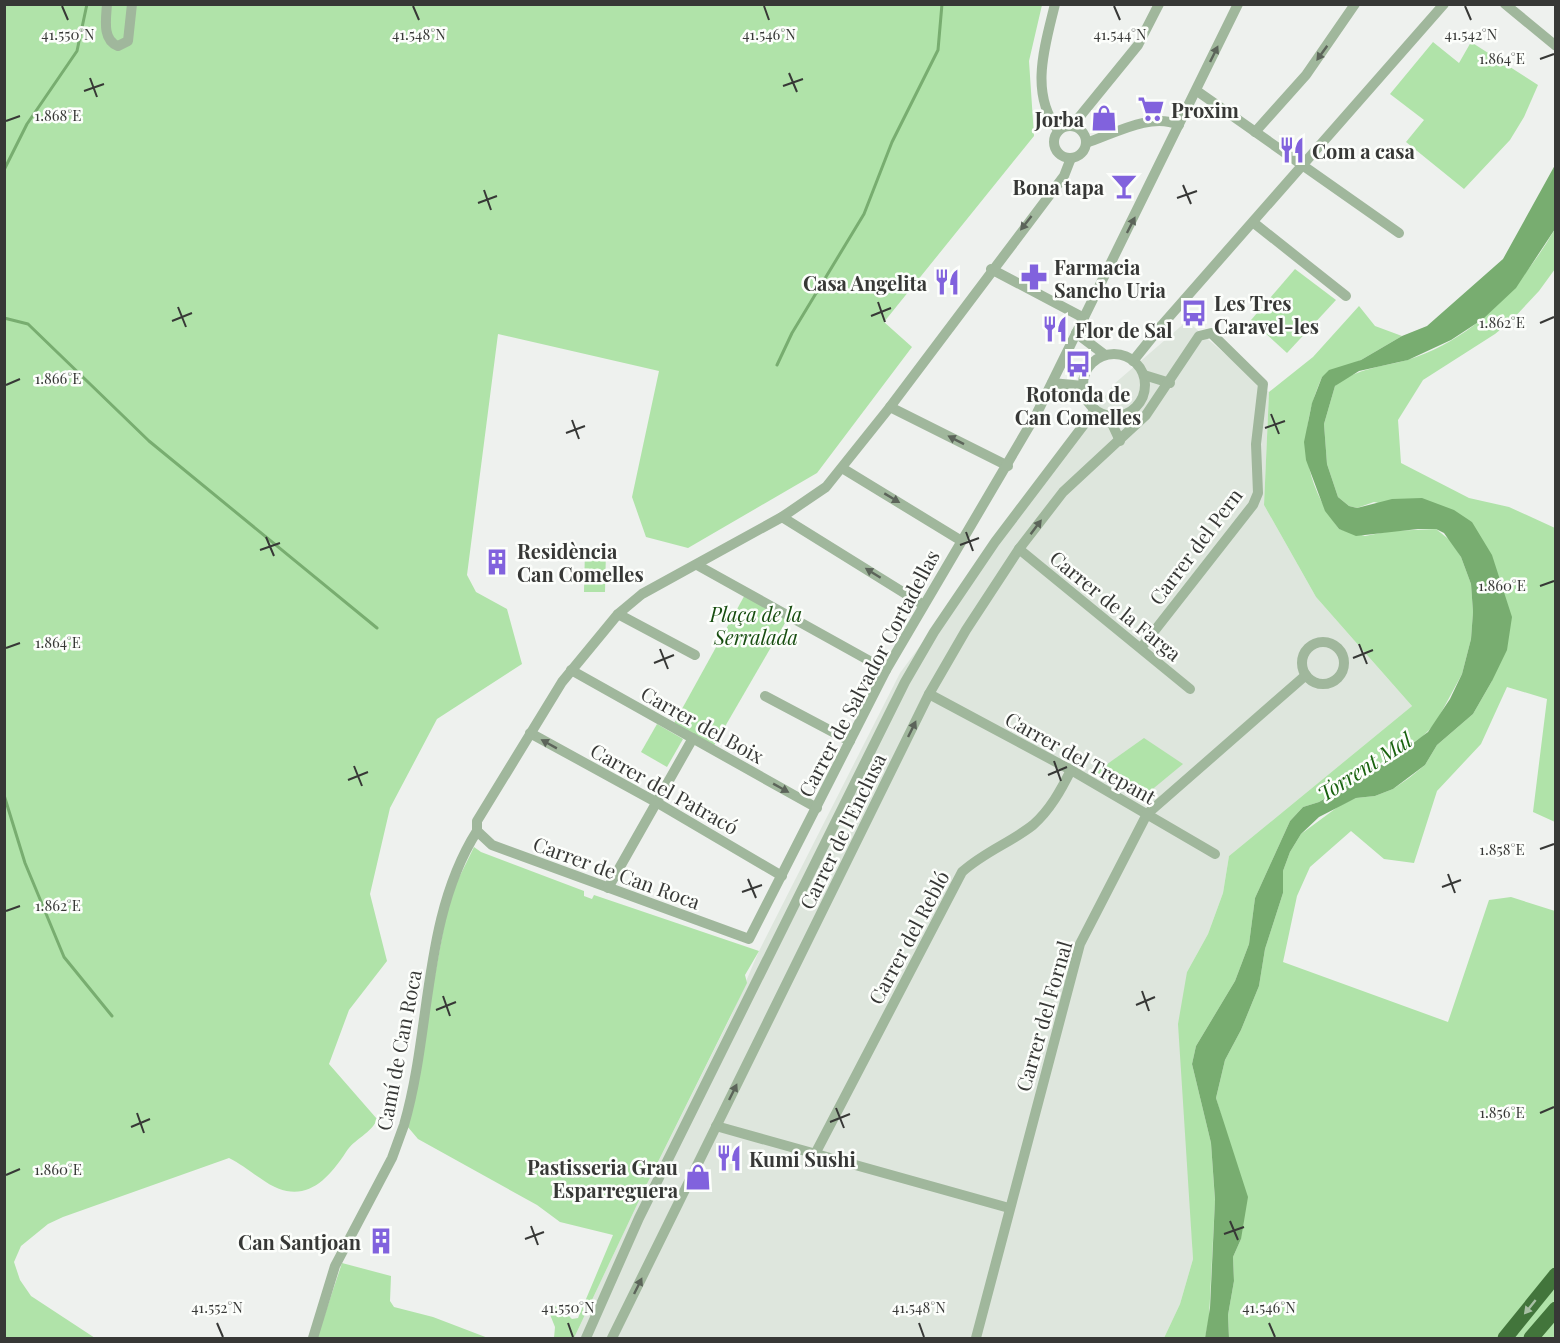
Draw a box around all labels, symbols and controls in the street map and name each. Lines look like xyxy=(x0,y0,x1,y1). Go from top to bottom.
text: 41.550°N xyxy=(41,24,95,44)
text: 41.548°N xyxy=(392,24,446,44)
text: 41.546°N xyxy=(742,24,796,44)
text: 41.544°N xyxy=(1094,24,1147,44)
text: 41.542°N xyxy=(1445,24,1498,44)
one-way arrow xyxy=(1316,44,1328,60)
one-way arrow xyxy=(1210,45,1219,62)
text: 1.864°E xyxy=(1479,48,1525,68)
supermarket icon: Proxim xyxy=(1136,94,1166,124)
place label: Proxim xyxy=(1171,96,1239,123)
shop icon: Jorba xyxy=(1089,103,1119,133)
text: 1.868°E xyxy=(35,105,81,125)
place label: Jorba xyxy=(1034,105,1085,132)
restaurant icon: Com a casa xyxy=(1277,135,1307,165)
place label: Com a casa xyxy=(1312,137,1416,164)
bar icon: Bona tapa xyxy=(1109,171,1139,201)
place label: Bona tapa xyxy=(1013,173,1105,200)
one-way arrow xyxy=(1021,216,1033,231)
one-way arrow xyxy=(1126,216,1135,233)
place label: Farmacia Sancho Uria xyxy=(1054,253,1166,303)
pharmacy icon: Farmacia Sancho Uria xyxy=(1019,262,1049,292)
restaurant icon: Casa Angelita xyxy=(932,267,962,297)
place label: Casa Angelita xyxy=(803,269,928,296)
place label: Les Tres Caravel-les xyxy=(1214,289,1319,339)
bus stop icon: Les Tres Caravel-les xyxy=(1179,298,1209,328)
text: 1.862°E xyxy=(1479,312,1525,332)
restaurant icon: Flor de Sal xyxy=(1040,314,1070,344)
place label: Flor de Sal xyxy=(1075,316,1173,343)
bus stop icon: Rotonda de Can Comelles xyxy=(1063,349,1093,379)
text: 1.866°E xyxy=(35,368,81,388)
place label: Rotonda de Can Comelles xyxy=(1015,380,1141,430)
one-way arrow xyxy=(947,435,964,444)
street label: Carrer del Pern xyxy=(1142,482,1248,610)
one-way arrow xyxy=(884,493,900,504)
one-way arrow xyxy=(1029,520,1041,535)
place label: Residència Can Comelles xyxy=(517,537,644,587)
street label: Carrer de la Farga xyxy=(1045,544,1187,666)
street label: Carrer de Salvador Cortadellas xyxy=(791,545,945,801)
building icon: Residència Can Comelles xyxy=(482,547,512,577)
one-way arrow xyxy=(865,568,881,579)
text: 1.860°E xyxy=(1478,575,1526,595)
park label: Plaça de la Serralada xyxy=(709,600,802,650)
text: 1.864°E xyxy=(35,632,81,652)
street label: Carrer del Boix xyxy=(637,679,770,769)
street label: Carrer del Trepant xyxy=(1001,704,1162,810)
one-way arrow xyxy=(907,720,917,737)
water label: Torrent Mal xyxy=(1311,724,1418,807)
street label: Carrer del Patracó xyxy=(586,736,744,840)
one-way arrow xyxy=(540,739,557,749)
street label: Carrer de l'Enclusa xyxy=(793,748,891,913)
one-way arrow xyxy=(773,783,790,793)
street label: Carrer de Can Roca xyxy=(530,829,704,915)
text: 1.858°E xyxy=(1479,839,1525,859)
street label: Carrer del Rebló xyxy=(861,865,955,1009)
text: 1.862°E xyxy=(35,895,81,915)
street label: Carrer del Fornal xyxy=(1009,937,1077,1094)
street label: Camí de Can Roca xyxy=(369,967,427,1133)
one-way arrow xyxy=(727,1083,737,1101)
text: 1.856°E xyxy=(1479,1102,1525,1122)
restaurant icon: Kumi Sushi xyxy=(714,1143,744,1173)
place label: Kumi Sushi xyxy=(749,1145,856,1172)
place label: Pastisseria Grau Esparreguera xyxy=(527,1153,679,1203)
text: 1.860°E xyxy=(34,1159,82,1179)
shop icon: Pastisseria Grau Esparreguera xyxy=(683,1162,713,1192)
building icon: Can Santjoan xyxy=(366,1226,396,1256)
place label: Can Santjoan xyxy=(238,1228,362,1255)
one-way arrow xyxy=(632,1277,642,1295)
text: 41.552°N xyxy=(191,1297,243,1317)
text: 41.550°N xyxy=(541,1297,595,1317)
text: 41.548°N xyxy=(892,1297,946,1317)
text: 41.546°N xyxy=(1242,1297,1296,1317)
one-way arrow xyxy=(1524,1299,1537,1315)

